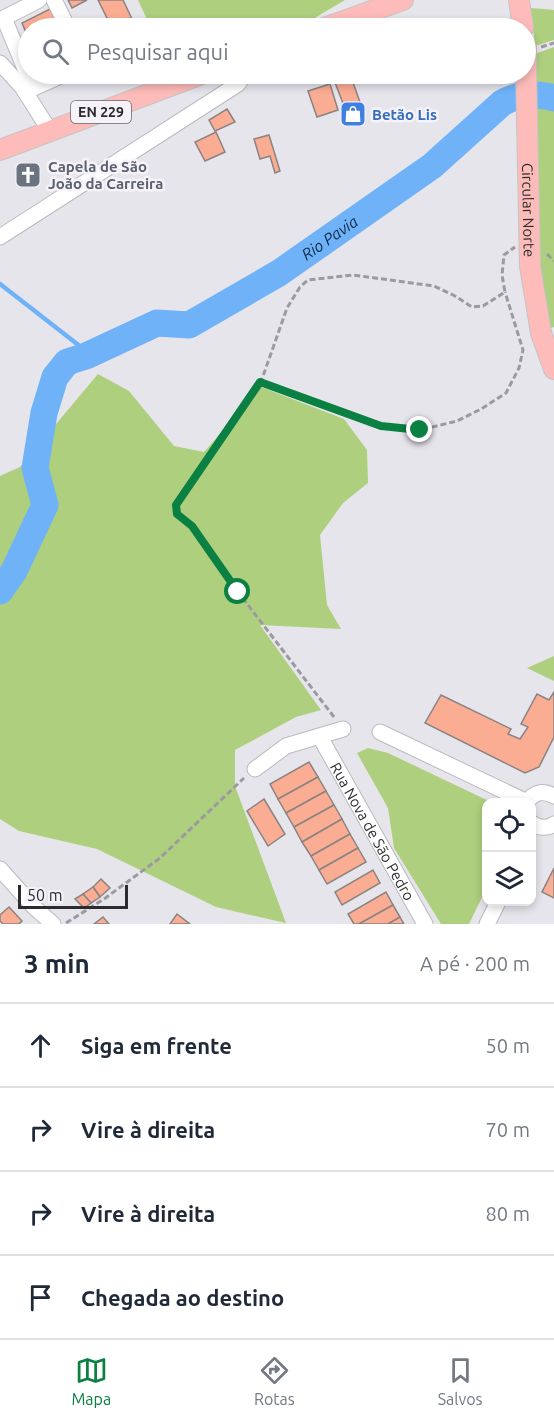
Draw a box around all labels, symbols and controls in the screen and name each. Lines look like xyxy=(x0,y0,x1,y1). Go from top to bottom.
search box xyxy=(18,18,536,84)
icon: search xyxy=(39,35,72,68)
text: Pesquisar aqui xyxy=(87,39,229,64)
shop icon: Betão Lis xyxy=(338,99,368,129)
road number: EN 229 xyxy=(71,101,131,123)
place label: Betão Lis xyxy=(372,106,437,123)
place label: Capela de São João da Carreira xyxy=(48,158,163,192)
church icon: Capela de São João da Carreira xyxy=(13,160,43,190)
street label: Circular Norte xyxy=(519,163,538,257)
water label: Rio Pavia xyxy=(298,212,361,264)
route end xyxy=(406,416,432,442)
route start xyxy=(224,578,250,604)
street label: Rua Nova de São Pedro xyxy=(327,759,418,903)
map controls xyxy=(482,798,536,906)
button: locate xyxy=(482,798,536,852)
button: layers xyxy=(482,852,536,906)
scale bar xyxy=(18,882,128,910)
text: 50 m xyxy=(27,886,63,904)
text: 3 min xyxy=(24,949,90,978)
text: A pé · 200 m xyxy=(420,952,530,975)
icon: ahead xyxy=(24,1029,57,1062)
text: Siga em frente xyxy=(81,1033,232,1058)
text: 50 m xyxy=(486,1034,530,1057)
icon: right xyxy=(24,1113,57,1146)
text: Vire à direita xyxy=(81,1117,215,1142)
text: 70 m xyxy=(486,1118,530,1141)
icon: right xyxy=(24,1197,57,1230)
text: Vire à direita xyxy=(81,1201,215,1226)
text: 80 m xyxy=(486,1202,530,1225)
icon: arrive xyxy=(24,1281,57,1314)
text: Chegada ao destino xyxy=(81,1285,284,1310)
tab: Mapa xyxy=(71,1354,111,1408)
tab: Rotas xyxy=(254,1354,295,1408)
tab: Salvos xyxy=(438,1354,483,1408)

